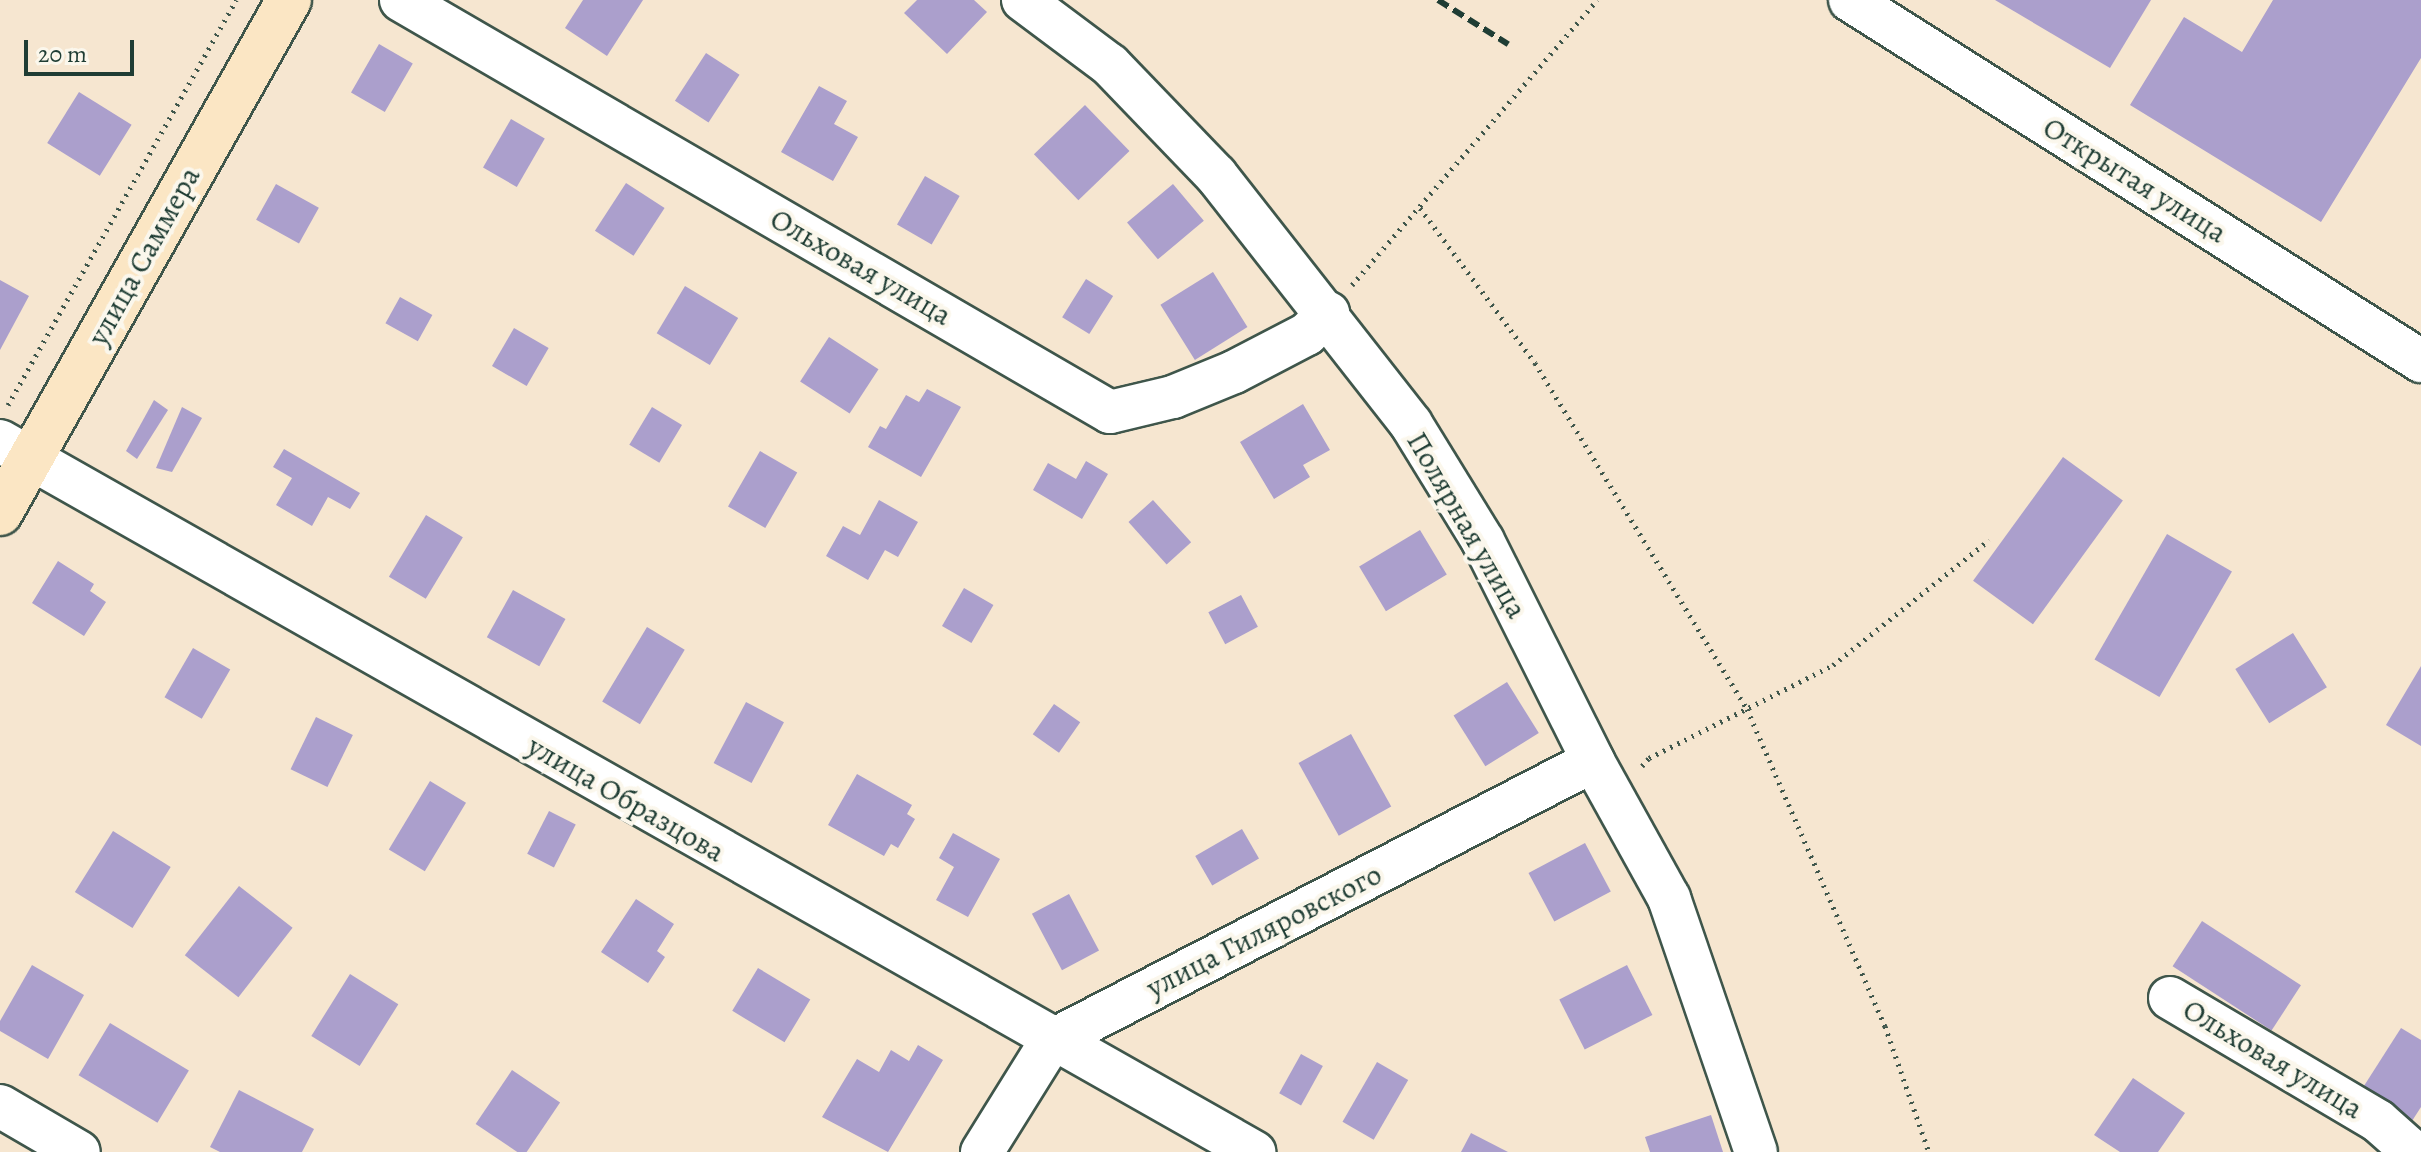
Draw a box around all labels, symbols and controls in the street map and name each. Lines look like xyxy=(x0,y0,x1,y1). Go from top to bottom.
scale bar xyxy=(28,24,138,74)
text: 20 m xyxy=(38,38,87,70)
street label: Открытая улица xyxy=(2037,109,2233,251)
street label: улица Саммера xyxy=(80,160,208,352)
street label: Ольховая улица xyxy=(764,201,958,333)
street label: Полярная улица xyxy=(1399,425,1535,625)
street label: улица Образцова xyxy=(521,728,731,870)
street label: улица Гиляровского xyxy=(1140,856,1388,1006)
street label: Ольховая улица xyxy=(2177,991,2369,1127)

